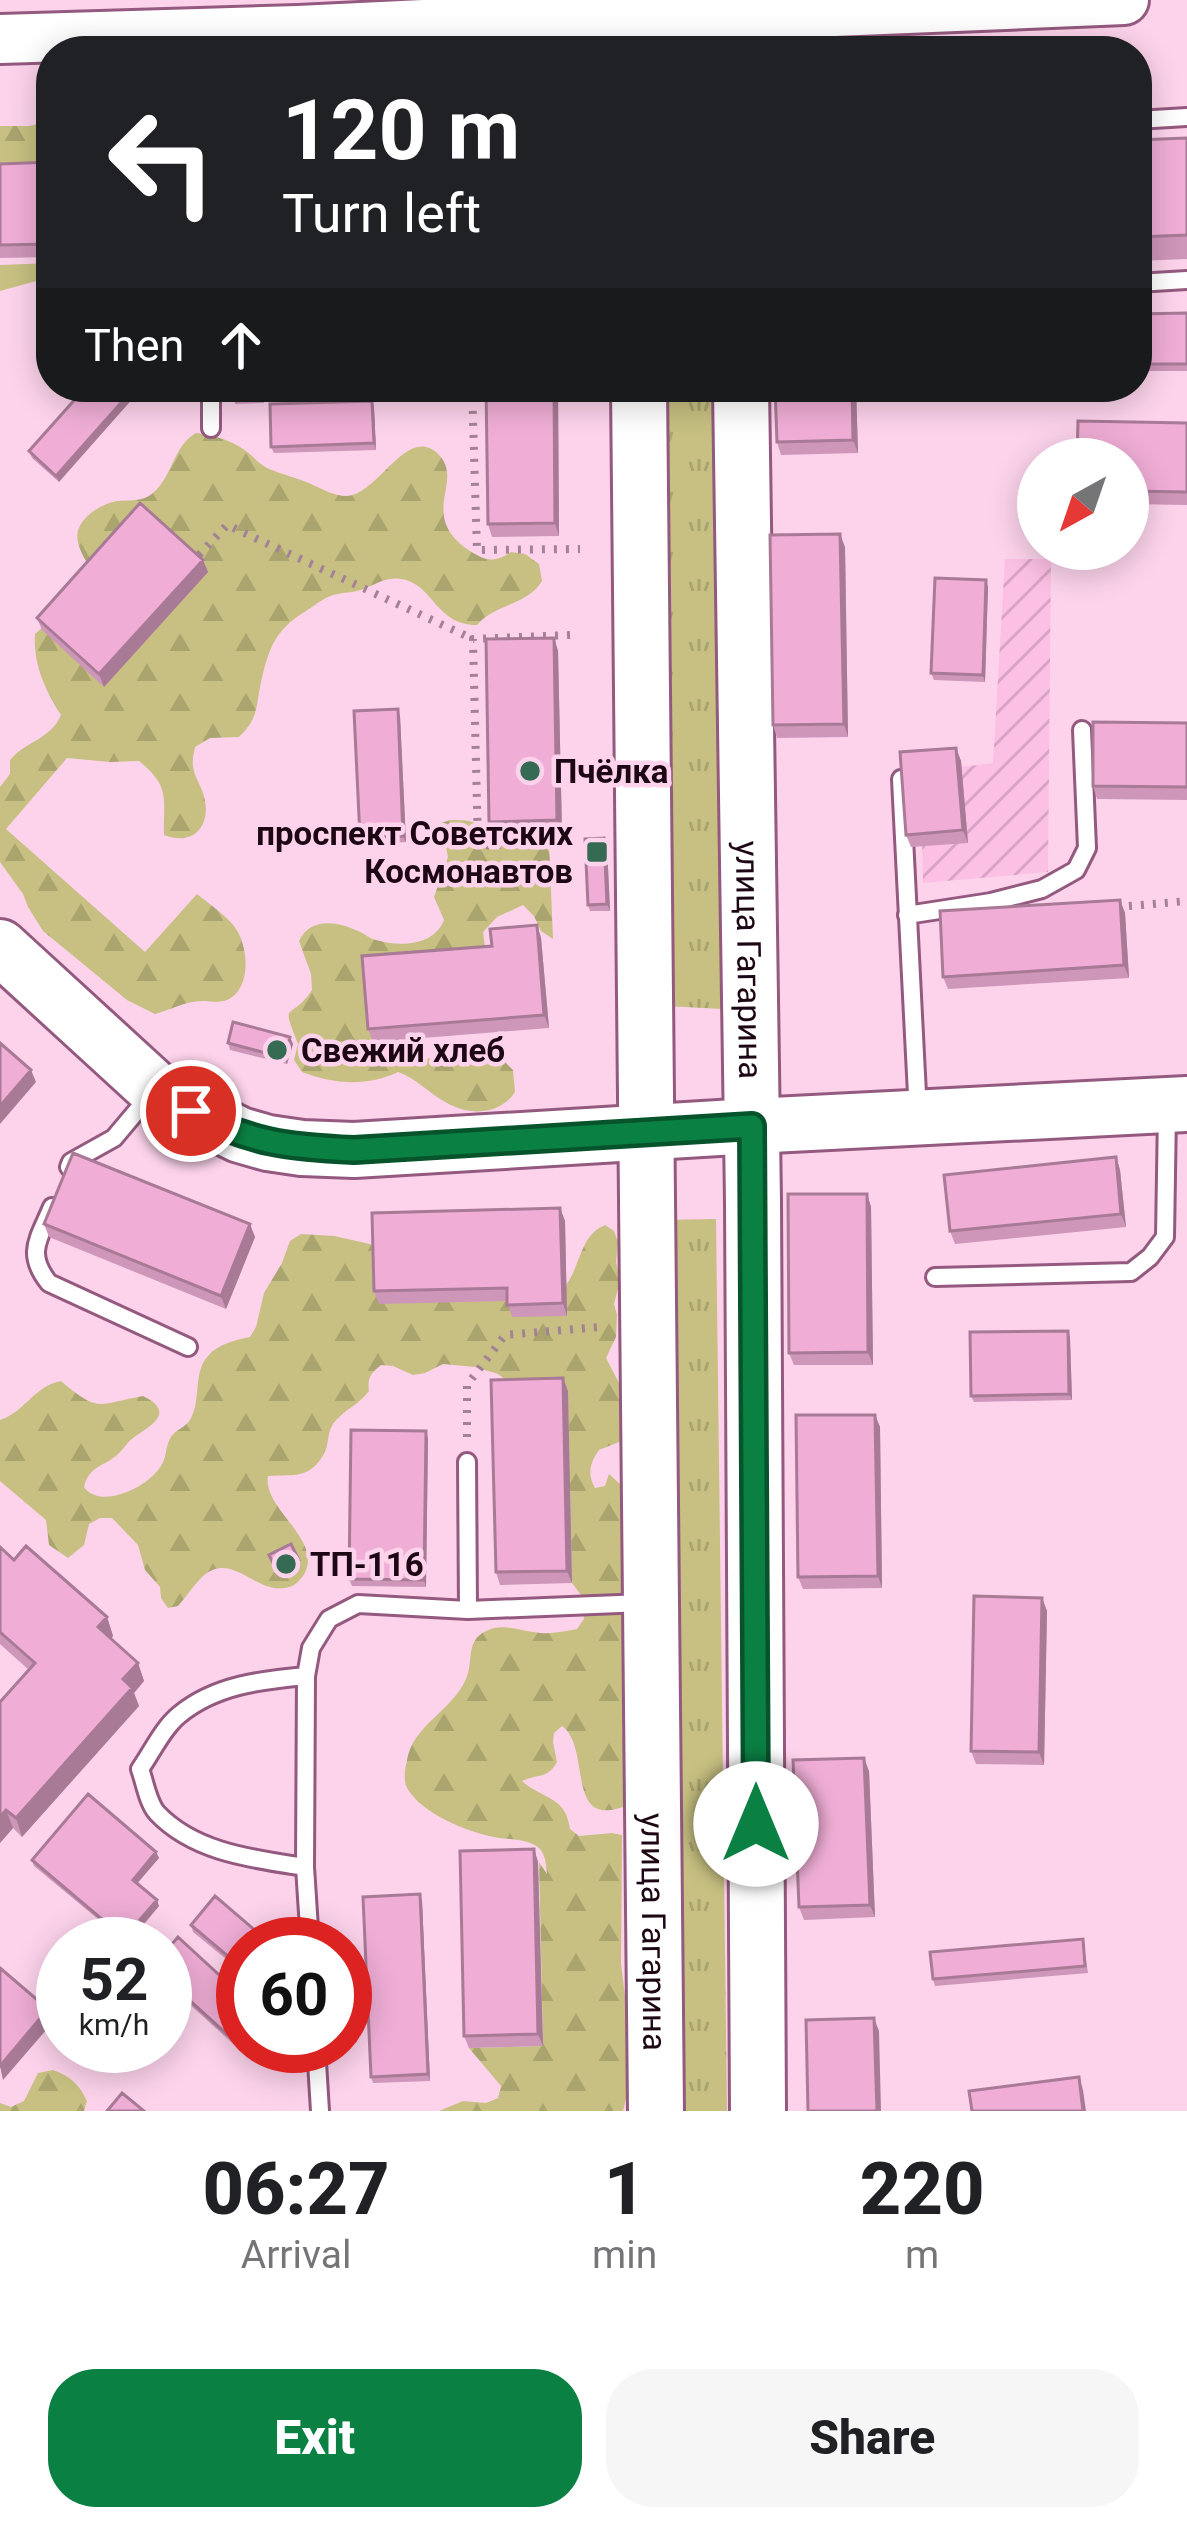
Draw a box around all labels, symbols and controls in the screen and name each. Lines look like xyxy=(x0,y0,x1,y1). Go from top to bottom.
text: 120 m xyxy=(282,81,520,180)
icon: left xyxy=(84,84,240,240)
text: Turn left xyxy=(282,182,481,245)
icon: ahead xyxy=(208,312,274,378)
text: Then xyxy=(84,319,184,372)
north arrow xyxy=(1017,438,1149,570)
map controls xyxy=(1017,438,1149,570)
place label: Пчёлка xyxy=(554,752,668,791)
marker: Пчёлка xyxy=(517,758,543,784)
place label: проспект Советских Космонавтов xyxy=(256,814,573,891)
marker: проспект Советских Космонавтов xyxy=(584,839,610,865)
street label: улица Гагарина xyxy=(728,841,771,1079)
place label: Свежий хлеб xyxy=(301,1031,505,1070)
marker: Свежий хлеб xyxy=(264,1037,290,1063)
pin xyxy=(140,1060,242,1162)
icon: arrive xyxy=(158,1078,224,1144)
place label: ТП-116 xyxy=(310,1545,424,1584)
marker: ТП-116 xyxy=(273,1551,299,1577)
position arrow xyxy=(693,1761,819,1887)
street label: улица Гагарина xyxy=(634,1813,675,2051)
speed limit sign: 60 xyxy=(216,1917,372,2073)
text: 52 xyxy=(80,1944,148,2015)
text: km/h xyxy=(79,2007,149,2042)
text: 06:27 xyxy=(203,2147,390,2232)
text: 1 xyxy=(604,2147,645,2232)
text: 220 xyxy=(860,2147,984,2232)
text: Arrival xyxy=(241,2232,351,2278)
text: min xyxy=(592,2232,657,2278)
text: m xyxy=(905,2232,939,2278)
button: Exit xyxy=(48,2369,582,2507)
button: Share xyxy=(606,2369,1139,2507)

